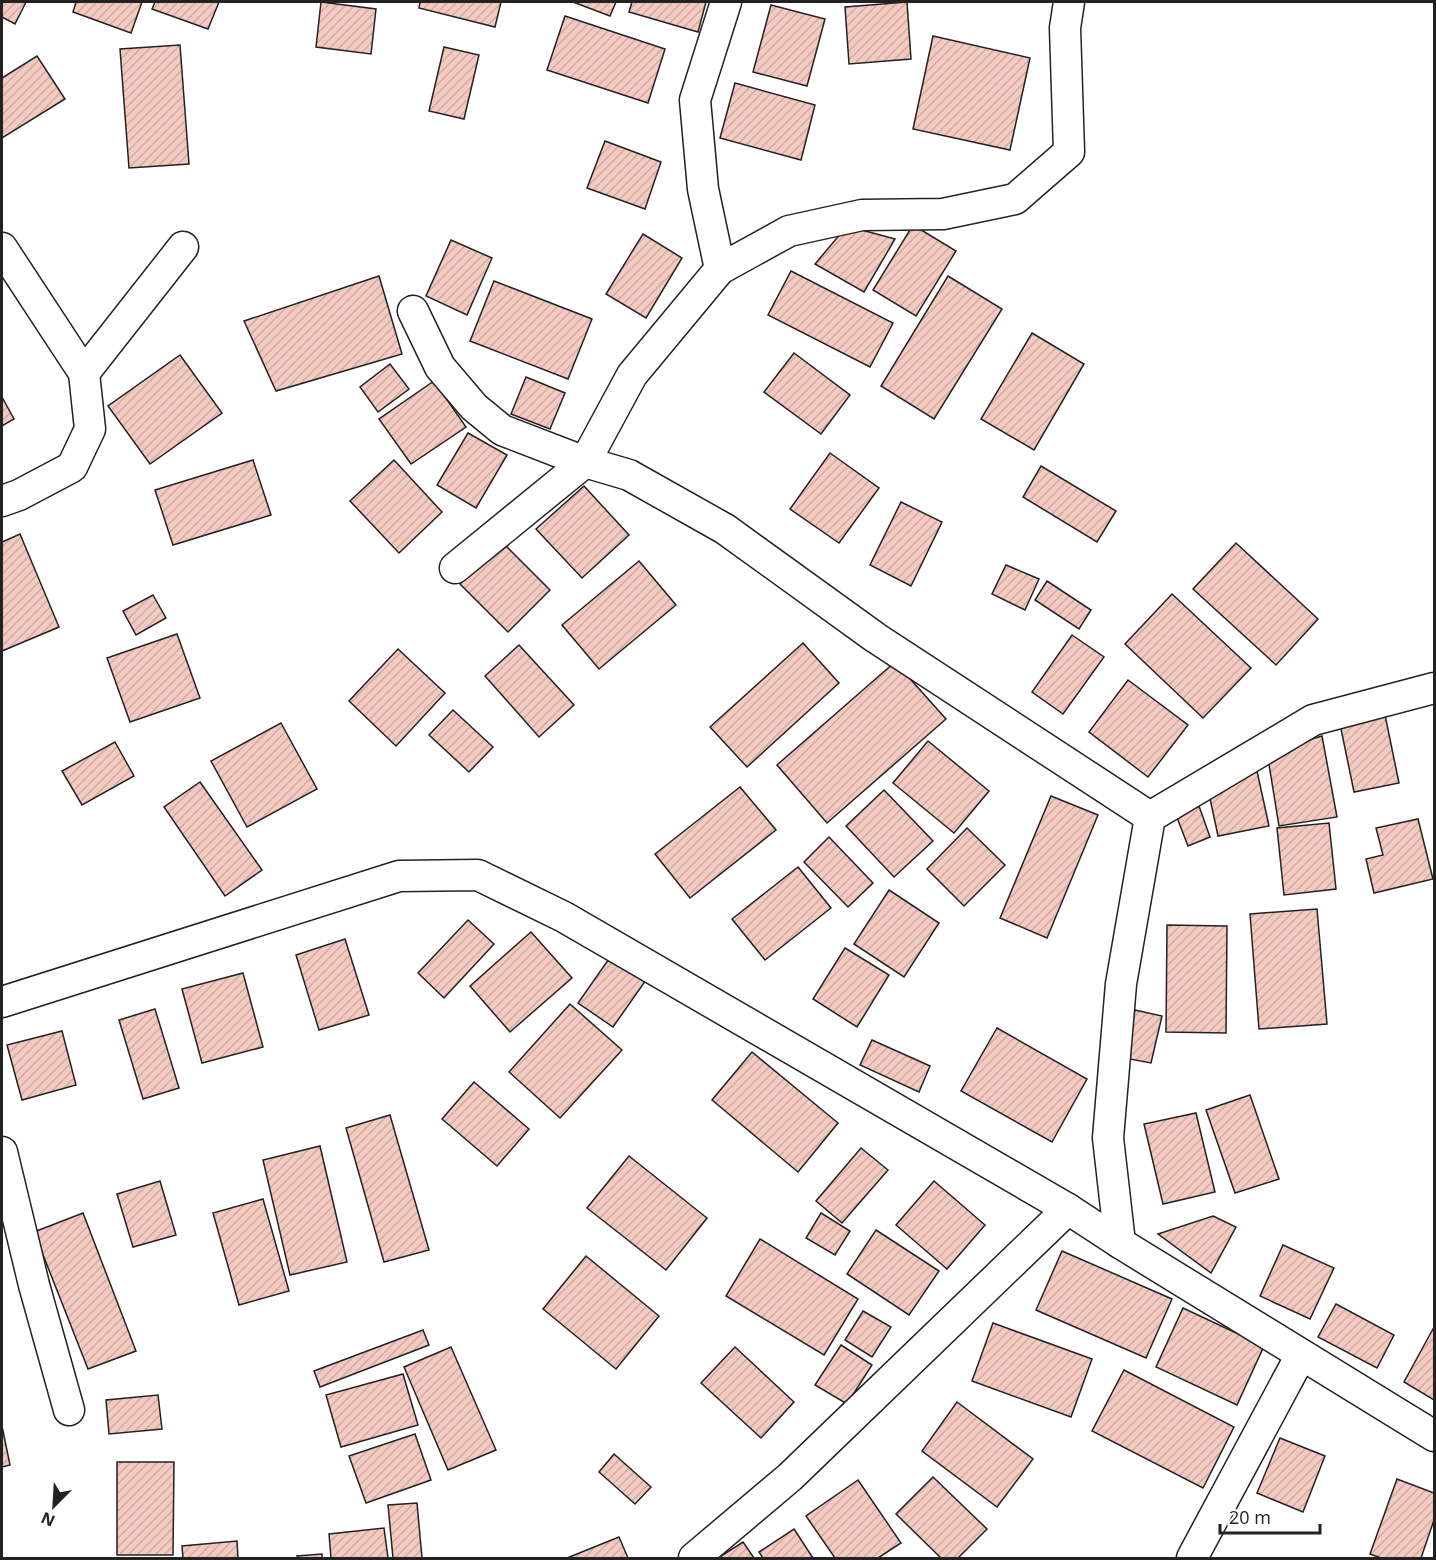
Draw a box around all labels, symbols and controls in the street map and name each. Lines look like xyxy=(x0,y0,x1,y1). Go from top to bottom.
north arrow xyxy=(24,1476,84,1536)
scale bar xyxy=(1220,1497,1320,1535)
text: 20 m xyxy=(1229,1505,1271,1529)
text: N xyxy=(37,1507,58,1532)

